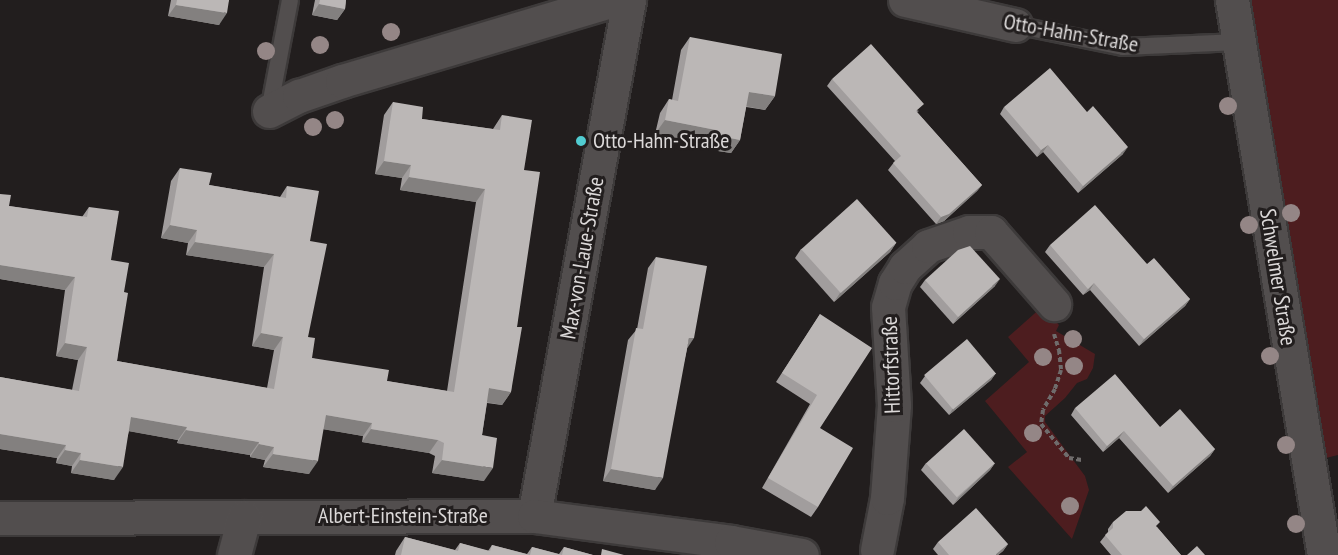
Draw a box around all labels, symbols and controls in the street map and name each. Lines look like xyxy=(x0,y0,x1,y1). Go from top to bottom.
street label: Otto-Hahn-Straße xyxy=(1002,8,1140,58)
place label: Otto-Hahn-Straße xyxy=(593,128,729,154)
marker: Otto-Hahn-Straße xyxy=(574,134,588,148)
street label: Max-von-Laue-Straße xyxy=(555,175,609,341)
street label: Schwelmer Straße xyxy=(1254,207,1302,347)
street label: Hittorfstraße xyxy=(876,316,906,414)
street label: Albert-Einstein-Straße xyxy=(318,503,488,529)

